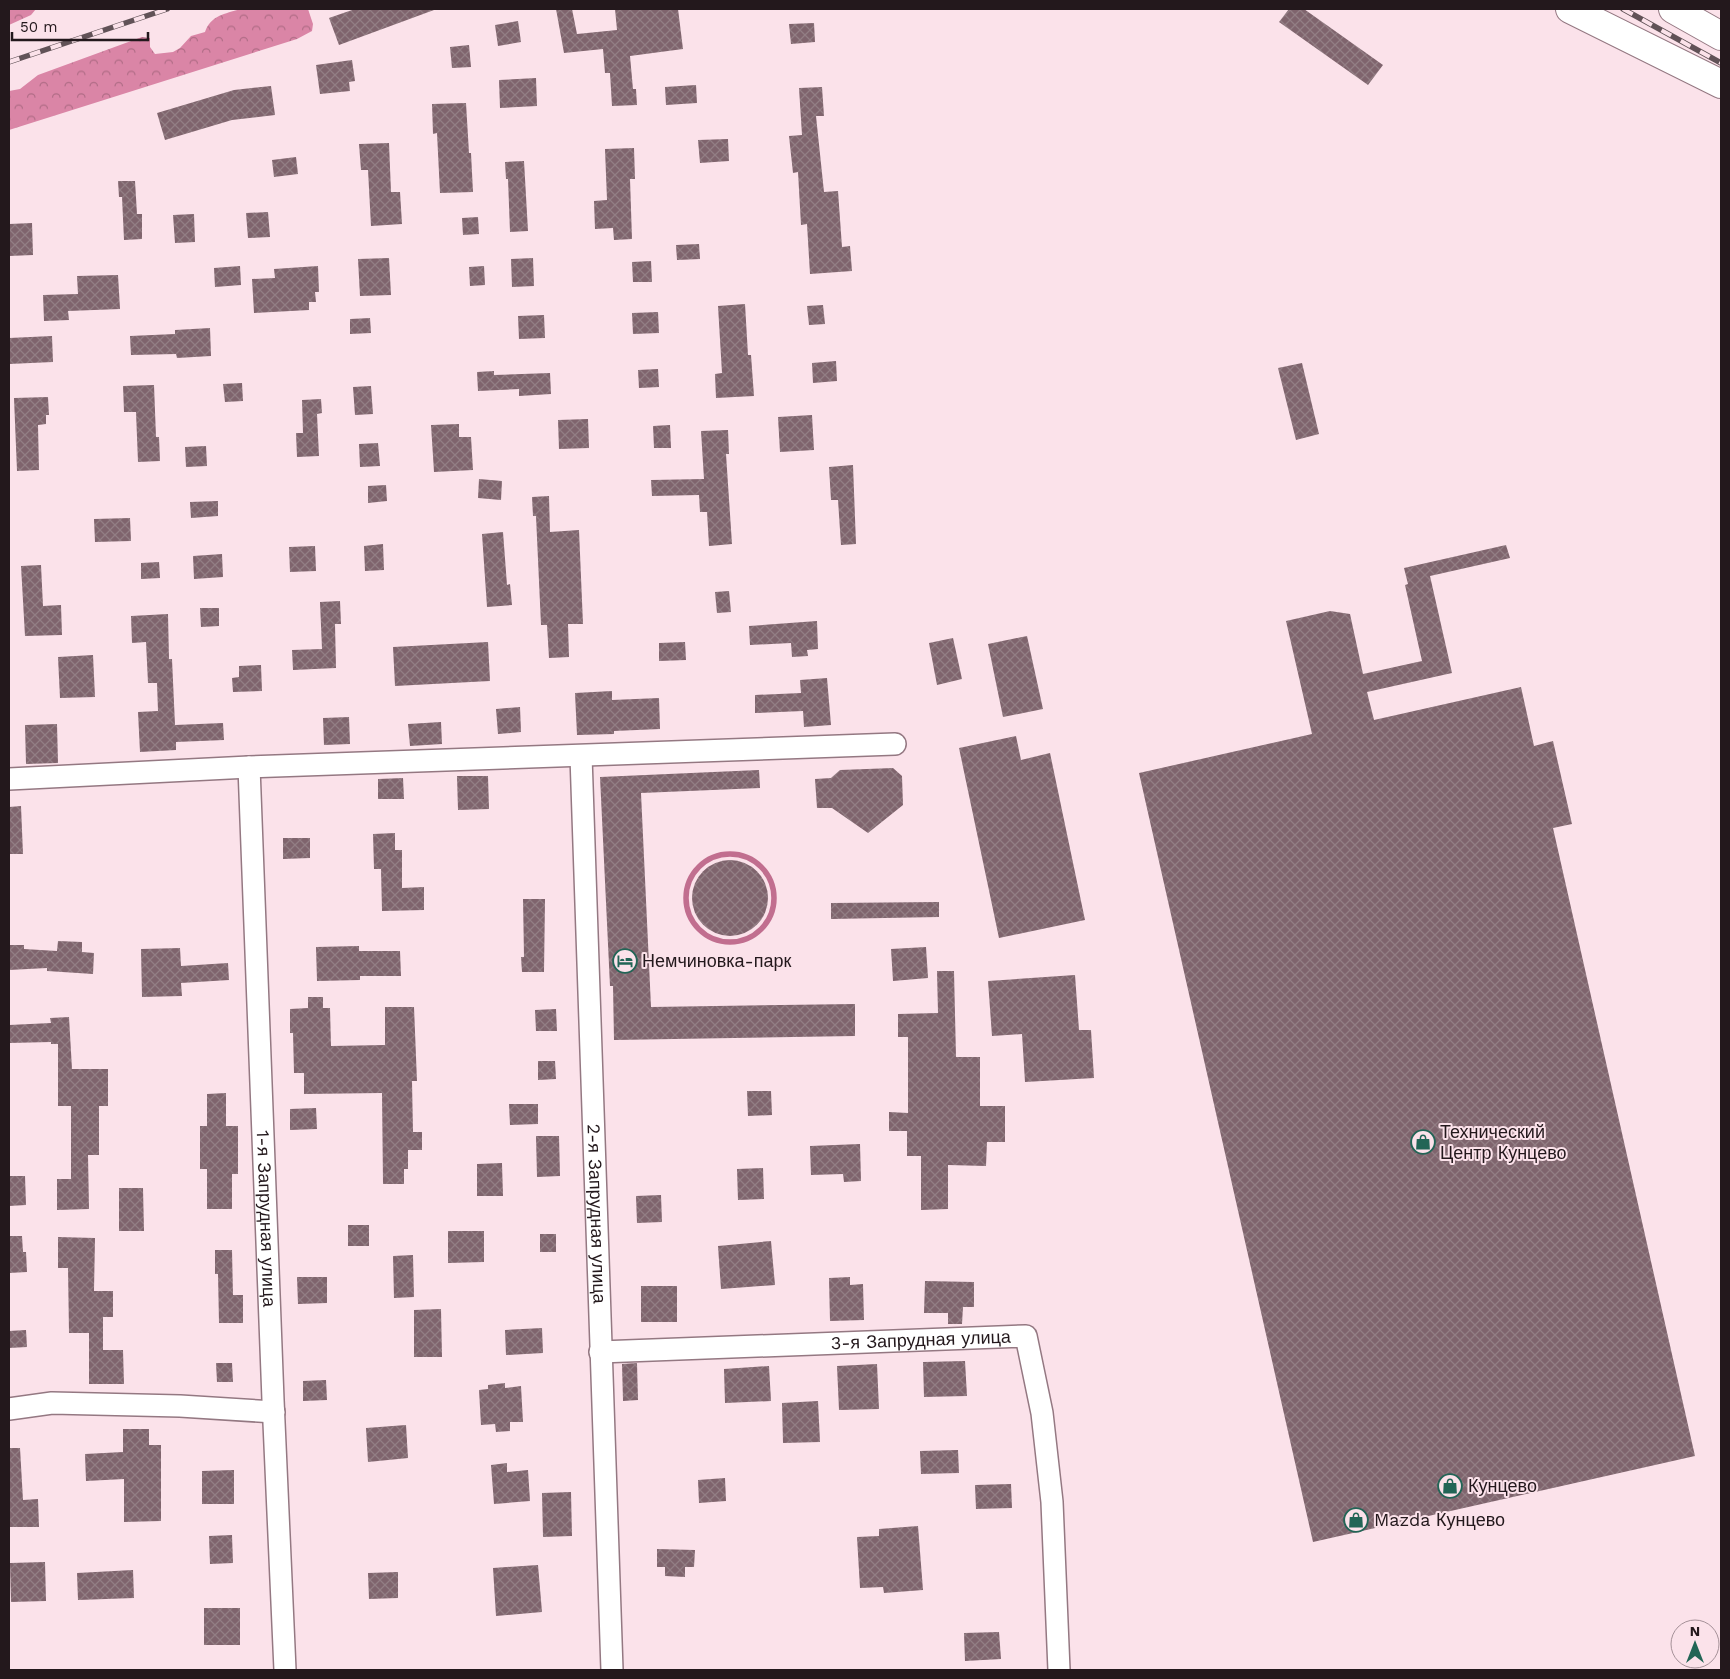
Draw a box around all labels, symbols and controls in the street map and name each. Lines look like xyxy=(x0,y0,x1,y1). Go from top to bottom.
scale bar xyxy=(12,10,149,42)
text: 50 m xyxy=(20,18,57,36)
hotel icon: Немчиновка-парк xyxy=(612,948,638,974)
place label: Немчиновка-парк xyxy=(642,950,792,971)
place label: Технический Центр Кунцево xyxy=(1440,1121,1567,1163)
street label: 2-я Запрудная улица xyxy=(583,1123,611,1305)
shop icon: Технический Центр Кунцево xyxy=(1410,1129,1436,1155)
street label: 1-я Запрудная улица xyxy=(253,1130,281,1308)
street label: 3-я Запрудная улица xyxy=(830,1326,1012,1353)
shop icon: Кунцево xyxy=(1437,1473,1463,1499)
place label: Кунцево xyxy=(1468,1475,1537,1496)
shop icon: Mazda Кунцево xyxy=(1343,1507,1369,1533)
place label: Mazda Кунцево xyxy=(1374,1509,1505,1530)
north arrow xyxy=(1670,1619,1720,1669)
text: N xyxy=(1690,1623,1700,1639)

